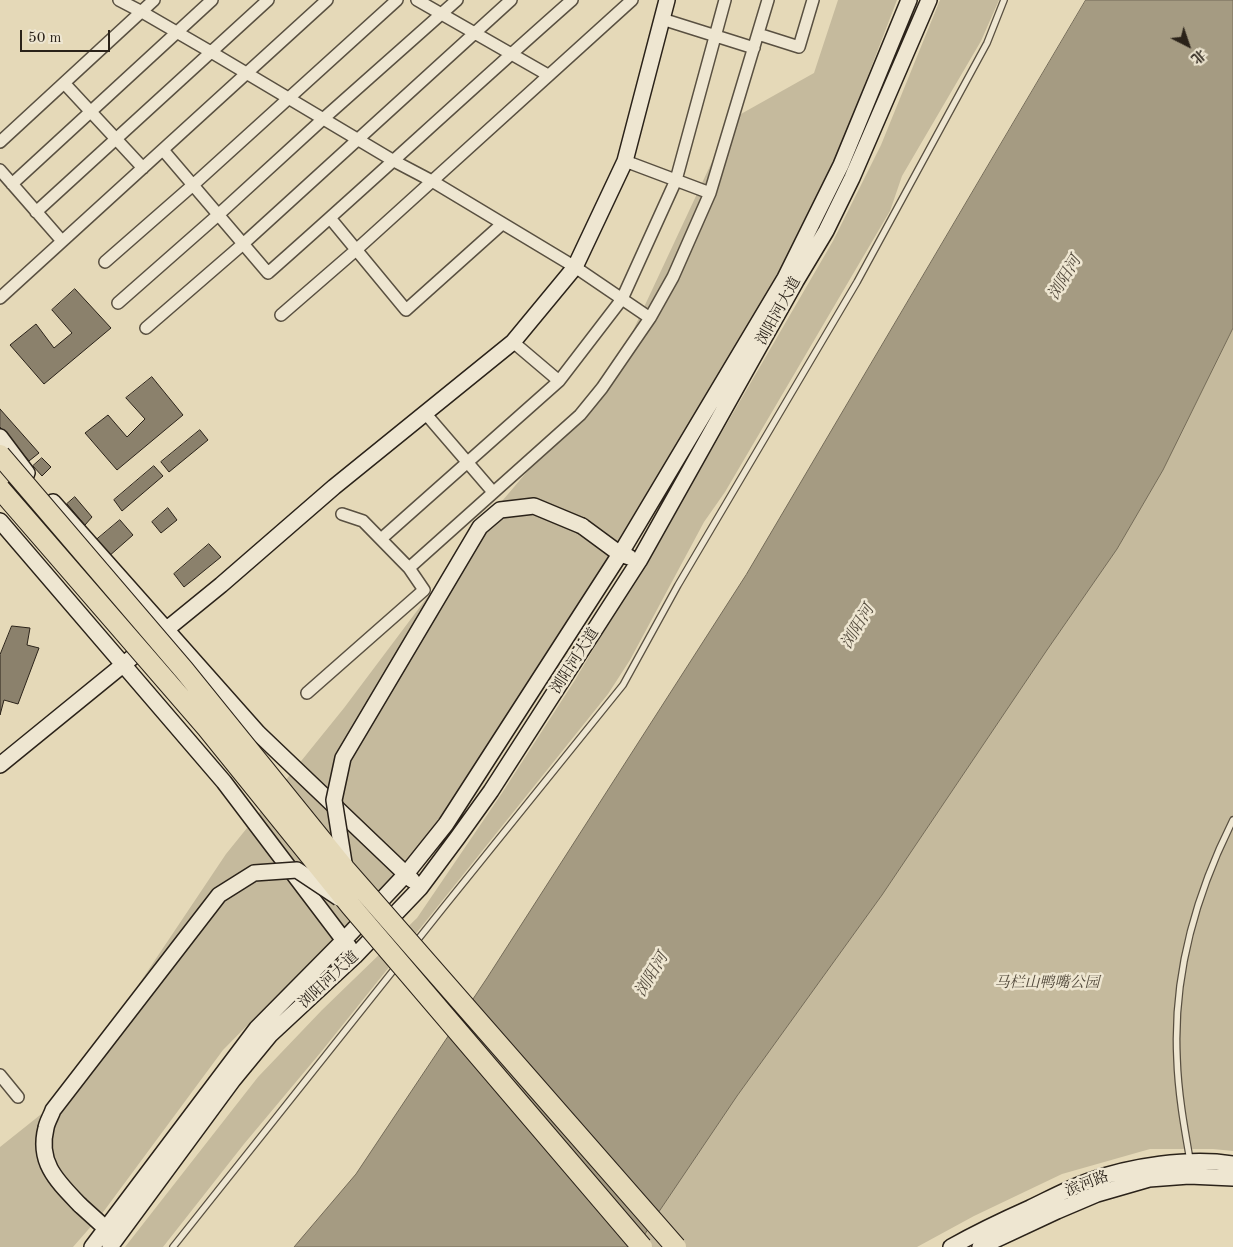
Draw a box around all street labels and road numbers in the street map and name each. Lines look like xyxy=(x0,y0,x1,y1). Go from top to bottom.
street label: 浏阳河大道 xyxy=(753,274,805,348)
street label: 浏阳河大道 xyxy=(547,625,603,697)
street label: 浏阳河大道 xyxy=(295,948,363,1012)
street label: 滨河路 xyxy=(1063,1168,1111,1200)

